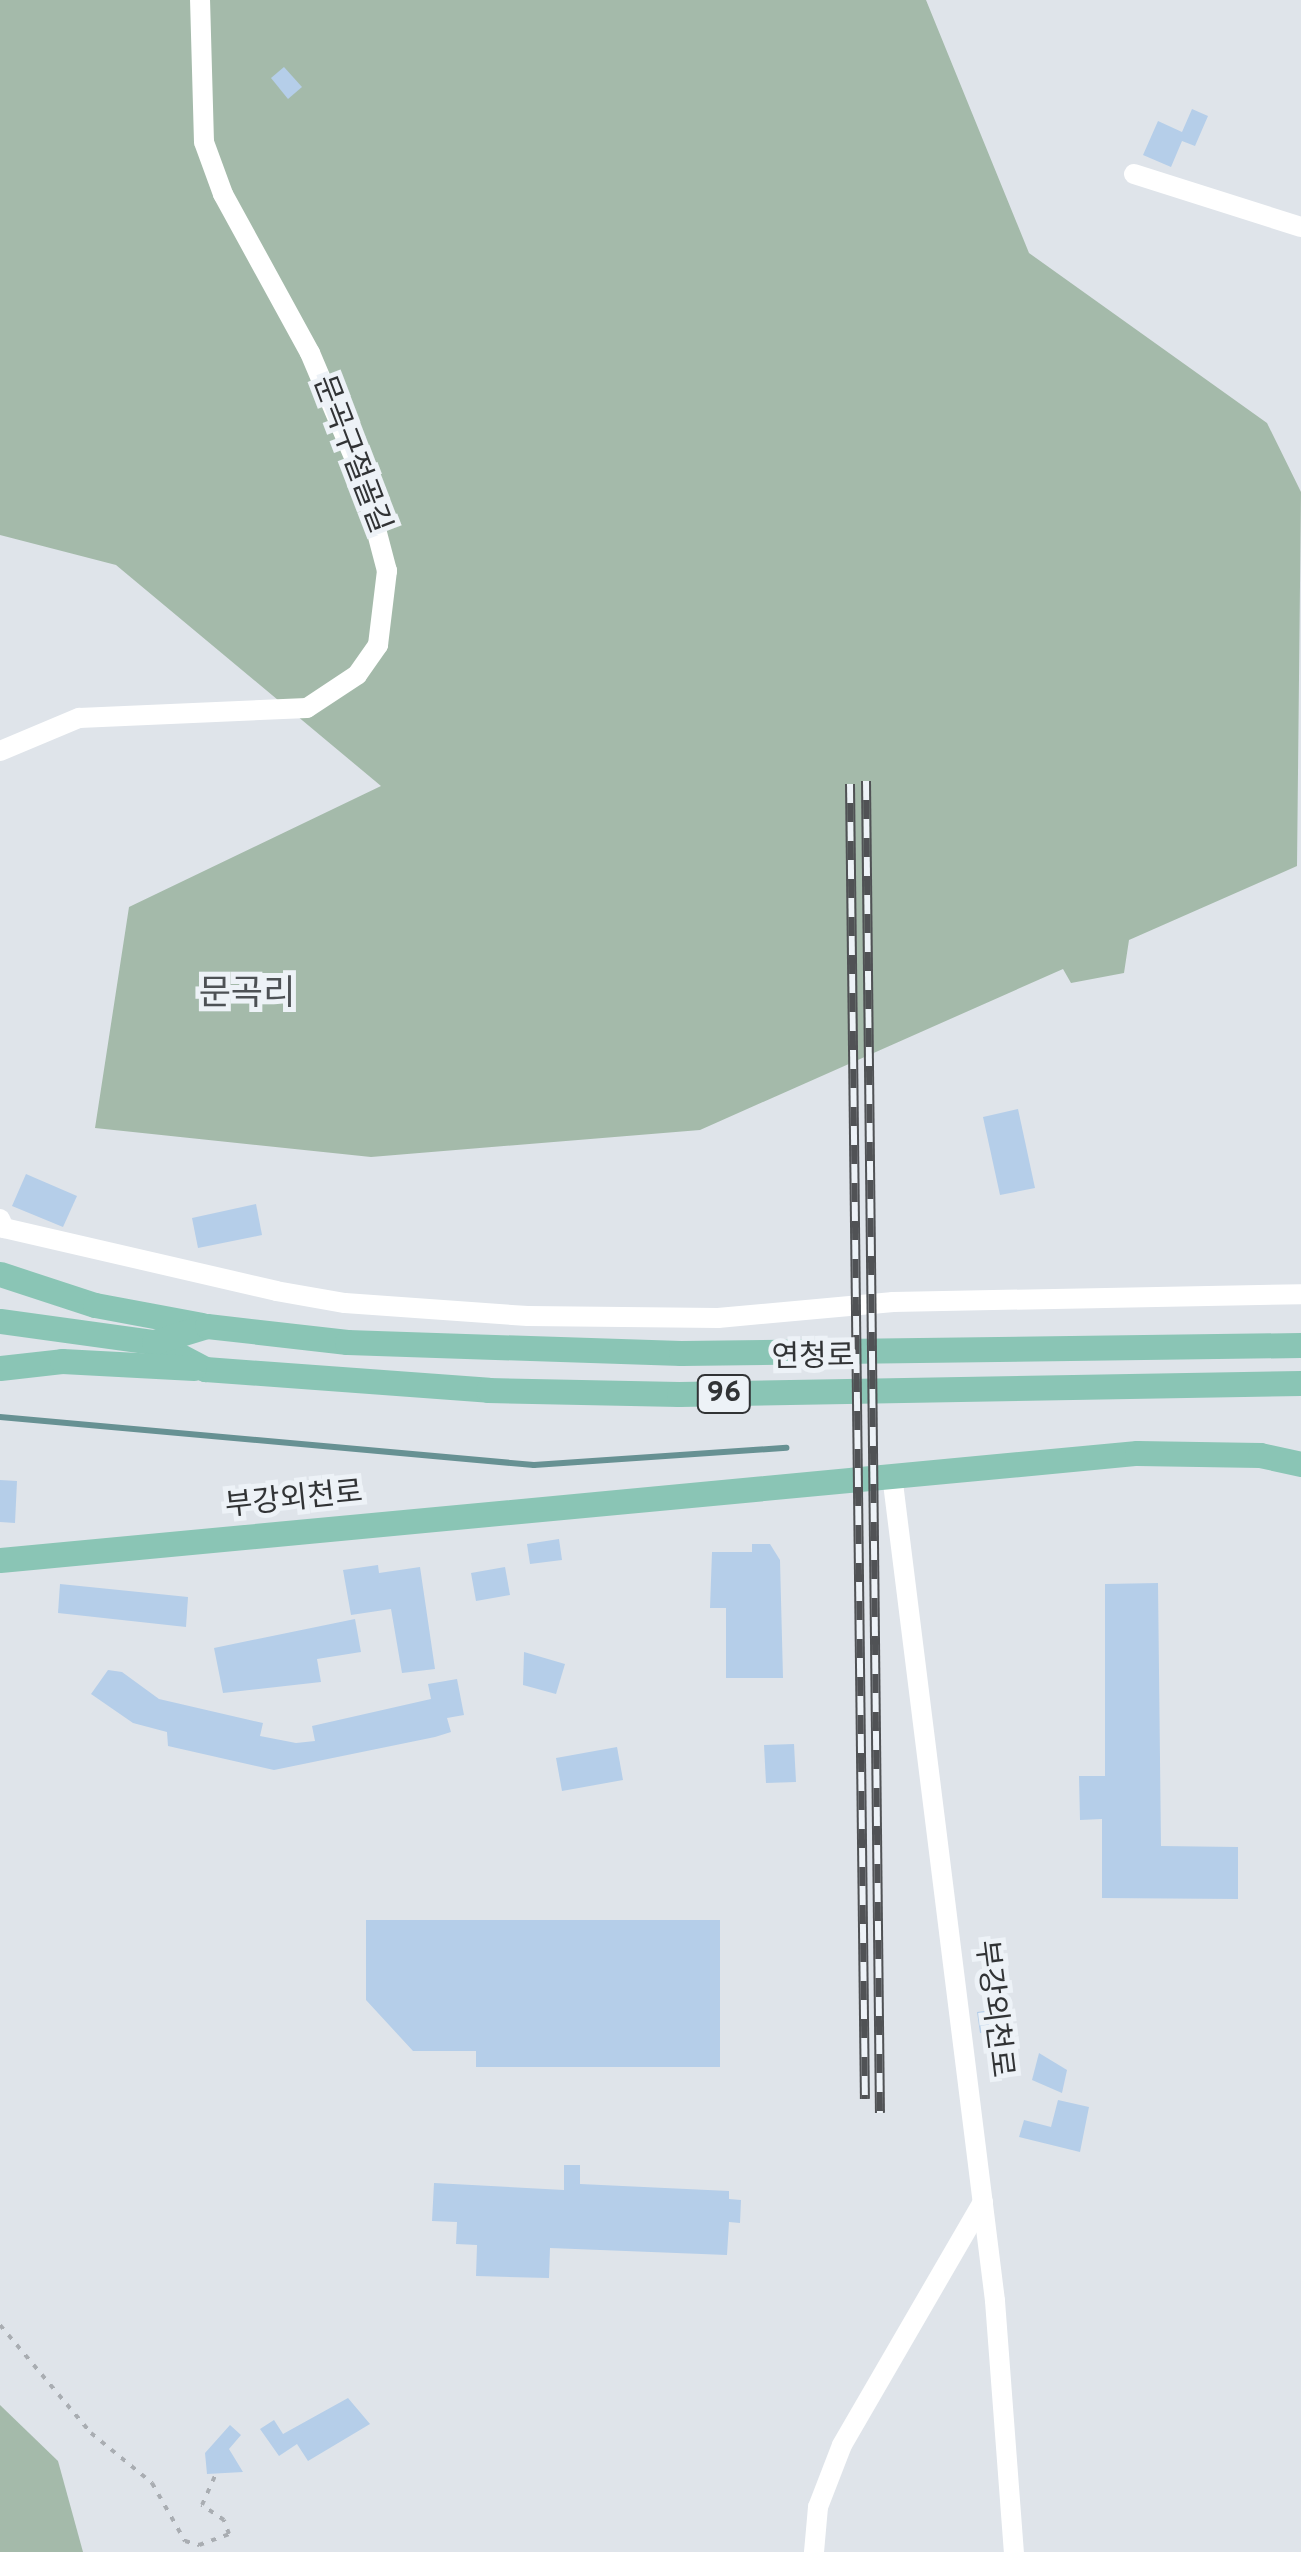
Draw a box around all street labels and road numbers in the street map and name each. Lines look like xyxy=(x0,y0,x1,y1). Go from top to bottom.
street label: 문곡구절골길 xyxy=(304,371,396,539)
street label: 연청로 xyxy=(771,1340,855,1378)
road number: 96 xyxy=(696,1371,752,1417)
street label: 부강외천로 xyxy=(223,1476,365,1526)
street label: 부강외천로 xyxy=(966,1938,1018,2080)

